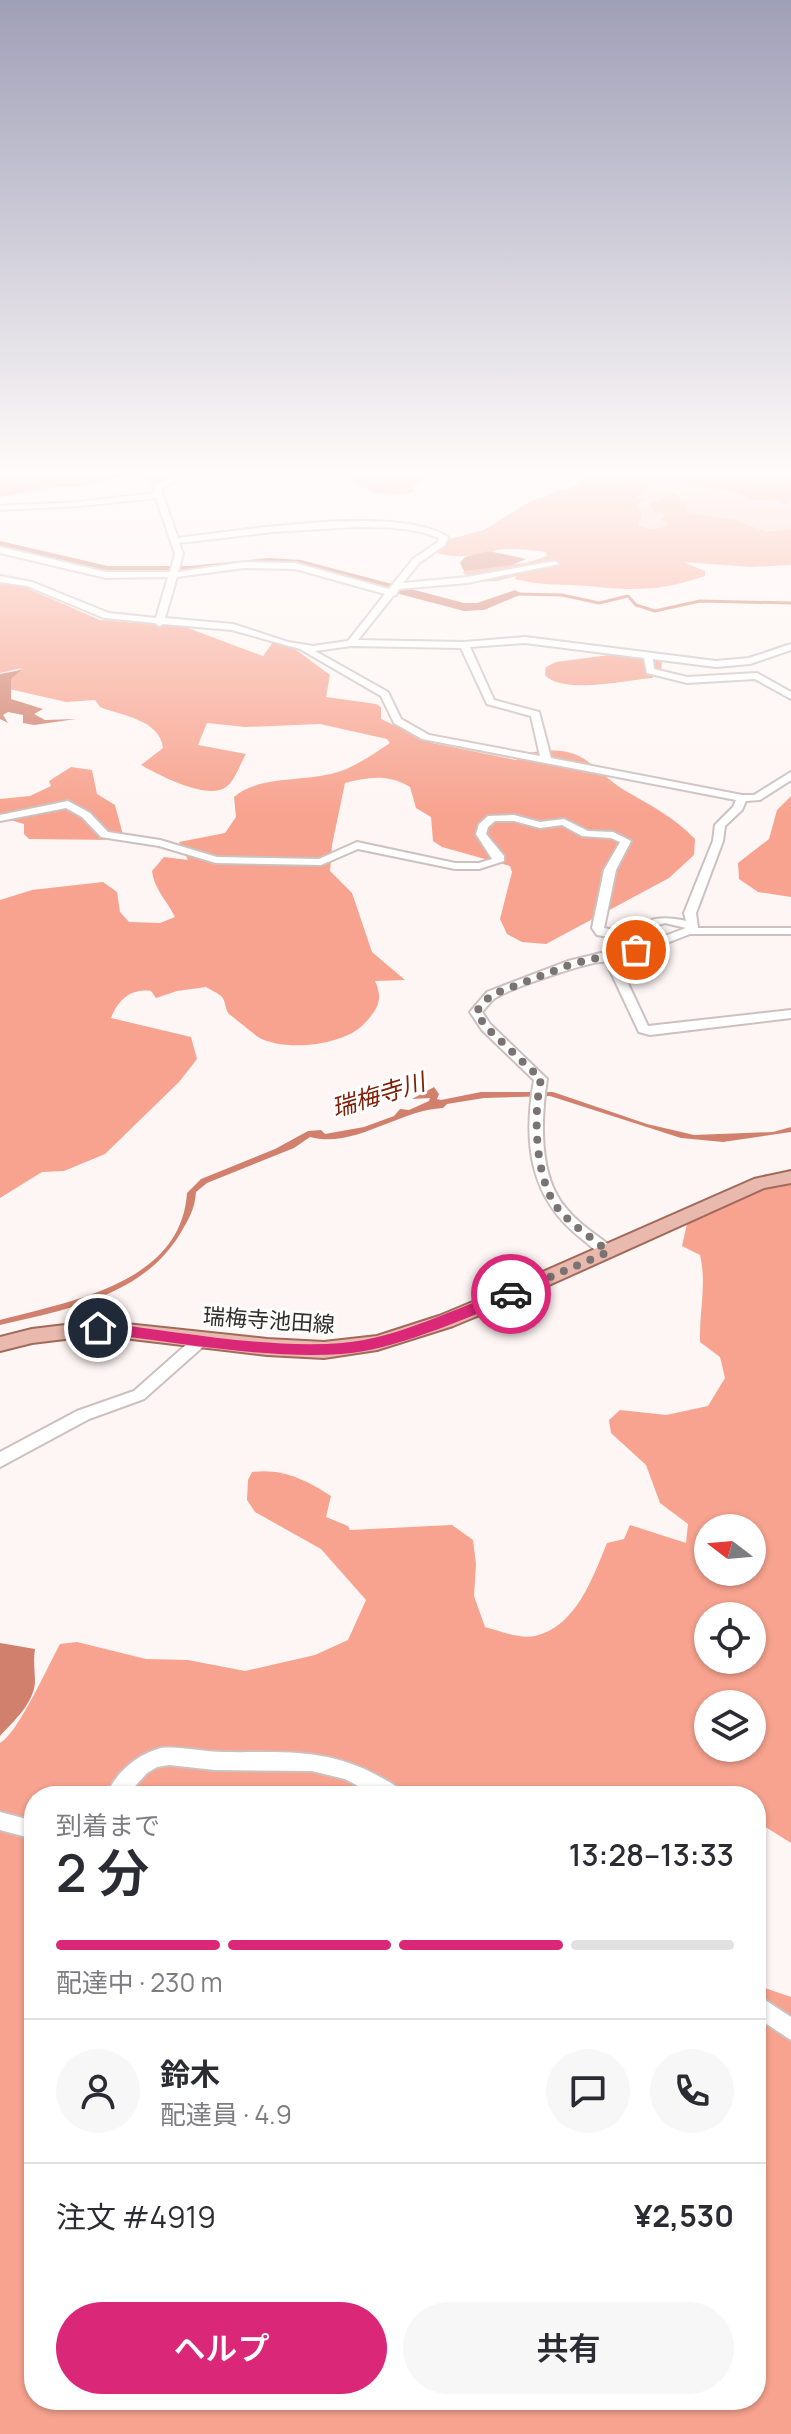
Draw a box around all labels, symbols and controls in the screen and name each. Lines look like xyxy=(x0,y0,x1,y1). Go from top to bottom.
pin xyxy=(602,916,670,984)
icon: bag xyxy=(614,928,658,972)
water label: 瑞梅寺川 xyxy=(327,1063,432,1124)
courier xyxy=(471,1254,551,1334)
icon: car xyxy=(489,1272,533,1316)
pin xyxy=(64,1294,132,1362)
street label: 瑞梅寺池田線 xyxy=(202,1300,336,1340)
icon: home xyxy=(76,1306,120,1350)
north arrow xyxy=(694,1514,766,1586)
map controls xyxy=(694,1514,766,1762)
button: locate xyxy=(694,1602,766,1674)
button: layers xyxy=(694,1690,766,1762)
text: 到着まで xyxy=(56,1807,160,1843)
text: 13:28–13:33 xyxy=(569,1834,734,1875)
text: 2 分 xyxy=(56,1837,149,1908)
text: 配達中 · 230 m xyxy=(56,1964,223,2000)
button: person xyxy=(56,2049,140,2133)
button: chat xyxy=(546,2049,630,2133)
button: phone xyxy=(650,2049,734,2133)
text: 鈴木 xyxy=(160,2053,220,2094)
text: 配達員 · 4.9 xyxy=(160,2096,292,2132)
text: ¥2,530 xyxy=(634,2195,734,2236)
text: 注文 #4919 xyxy=(56,2196,216,2237)
button: ヘルプ xyxy=(56,2302,387,2394)
button: 共有 xyxy=(403,2302,734,2394)

